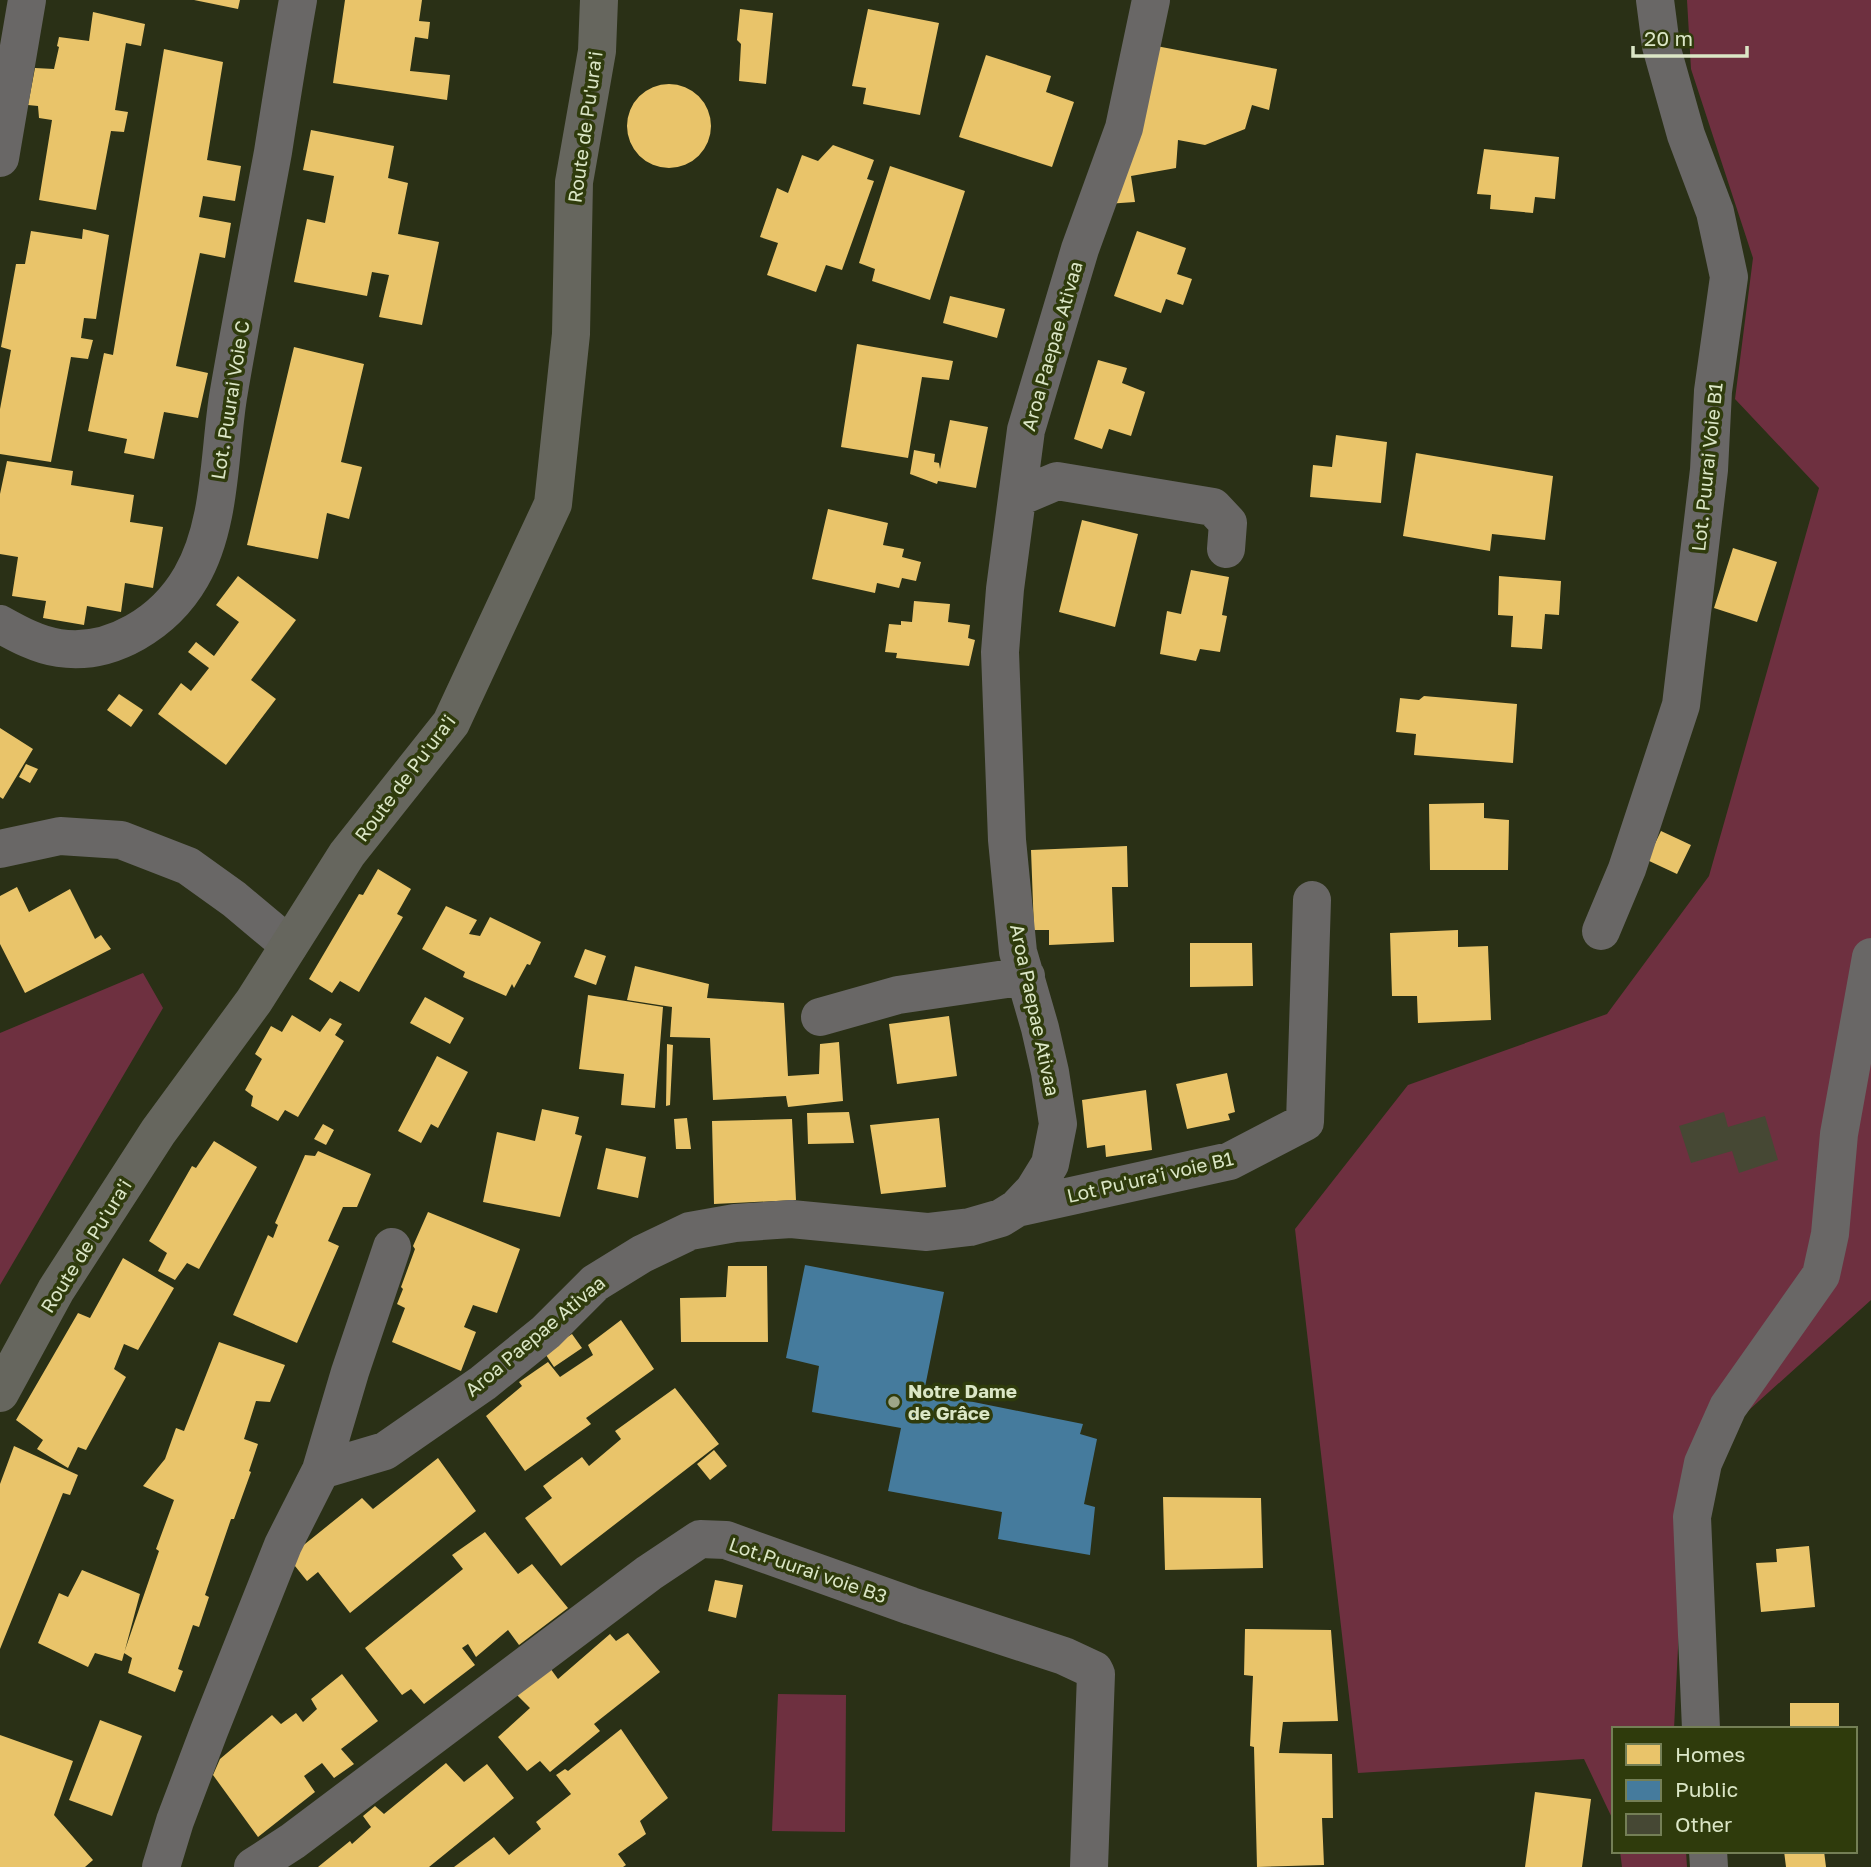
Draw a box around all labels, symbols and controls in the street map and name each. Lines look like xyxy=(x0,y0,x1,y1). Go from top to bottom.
scale bar xyxy=(1633,14,1747,58)
text: 20 m xyxy=(1644,25,1693,51)
street label: Route de Pu'ura'i xyxy=(562,50,607,204)
street label: Aroa Paepae Ativaa xyxy=(1016,258,1087,433)
street label: Lot. Puurai Voie C xyxy=(206,319,253,481)
street label: Lot. Puurai Voie B1 xyxy=(1686,381,1727,553)
street label: Route de Pu'ura'i xyxy=(349,710,460,846)
street label: Aroa Paepae Ativaa xyxy=(1006,922,1065,1098)
street label: Lot Pu'ura'i voie B1 xyxy=(1064,1146,1235,1207)
street label: Route de Pu'ura'i xyxy=(35,1175,136,1317)
street label: Aroa Paepae Ativaa xyxy=(460,1270,609,1401)
place label: Notre Dame de Grâce xyxy=(908,1379,1017,1424)
marker: Notre Dame de Grâce xyxy=(886,1394,902,1410)
street label: Lot.Puurai voie B3 xyxy=(726,1532,890,1607)
legend xyxy=(1612,1727,1857,1853)
text: Homes xyxy=(1675,1741,1745,1767)
text: Public xyxy=(1675,1776,1738,1802)
text: Other xyxy=(1675,1811,1732,1837)

